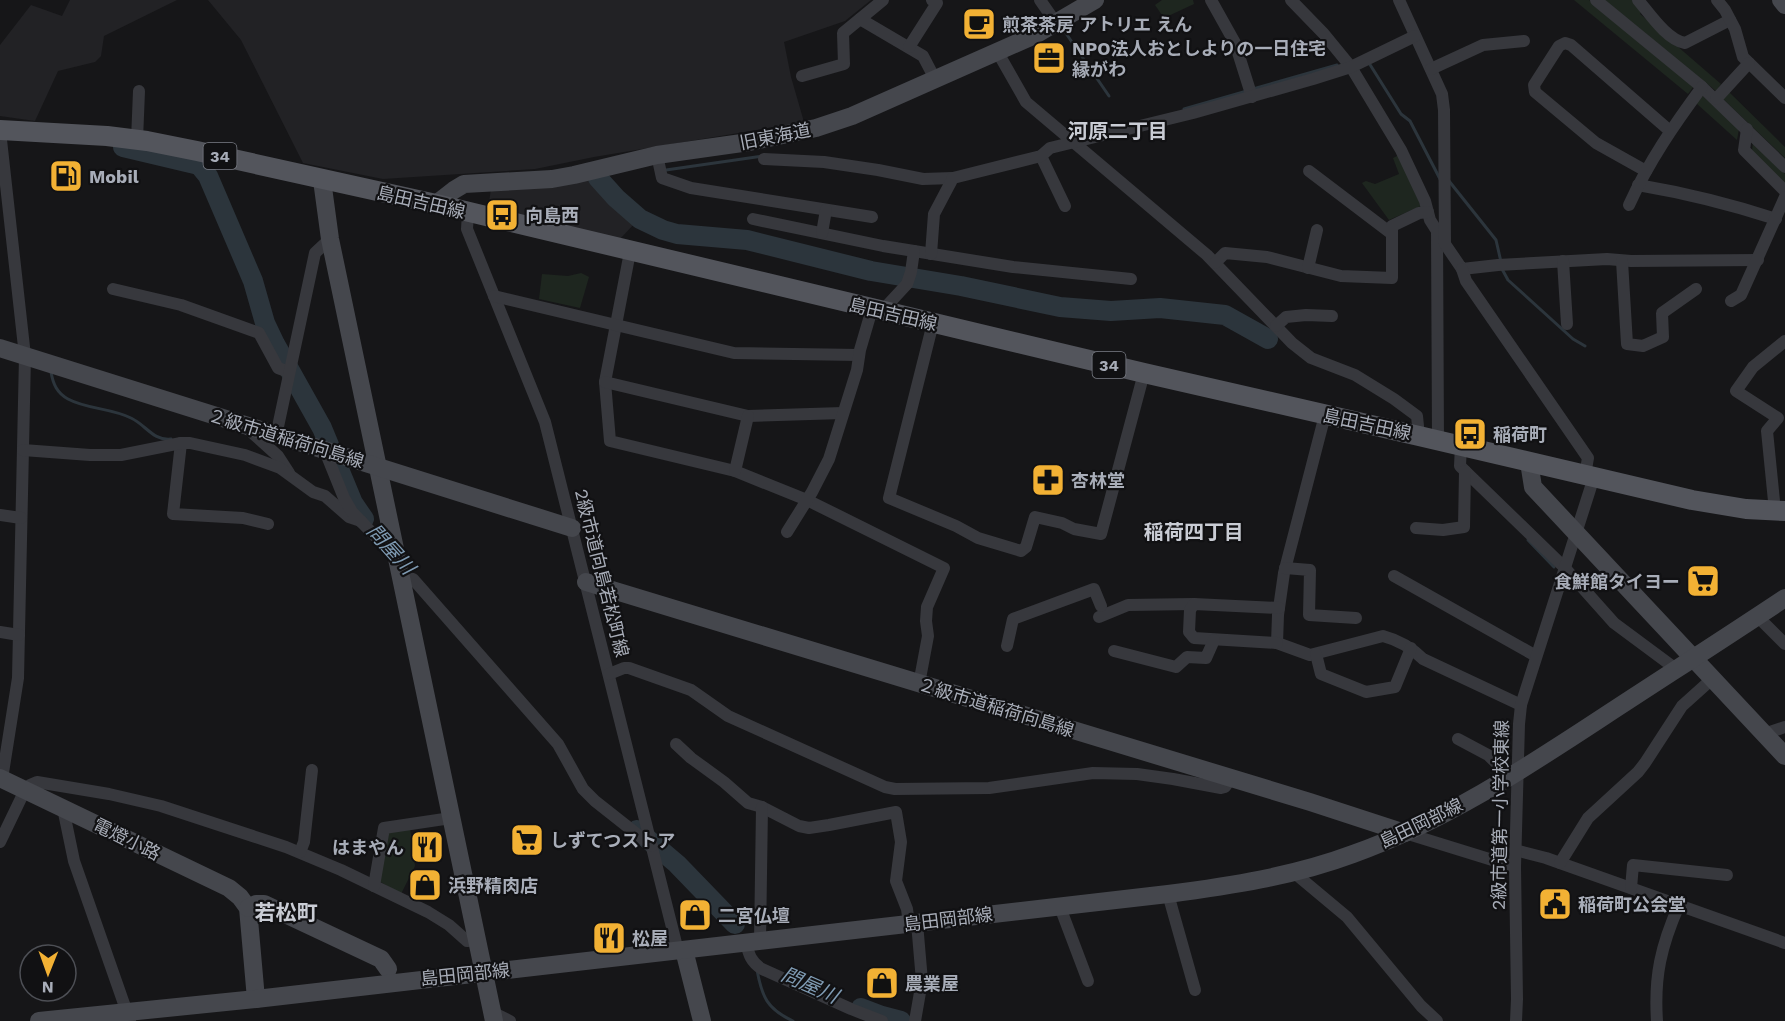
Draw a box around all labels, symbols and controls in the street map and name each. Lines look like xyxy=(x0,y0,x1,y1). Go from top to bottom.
cafe icon: 煎茶茶房 アトリエ えん xyxy=(961,6,997,42)
place label: 煎茶茶房 アトリエ えん xyxy=(1002,14,1192,35)
place label: NPO法人おとしよりの一日住宅 縁がわ xyxy=(1072,38,1326,80)
office icon: NPO法人おとしよりの一日住宅 縁がわ xyxy=(1031,40,1067,76)
street label: 旧東海道 xyxy=(738,119,812,153)
district label: 河原二丁目 xyxy=(1068,119,1168,143)
road number: 34 xyxy=(204,143,236,169)
fuel station icon: Mobil xyxy=(48,158,84,194)
place label: Mobil xyxy=(89,166,139,187)
street label: 島田吉田線 xyxy=(375,182,467,222)
bus stop icon: 向島西 xyxy=(484,197,520,233)
place label: 向島西 xyxy=(525,205,579,226)
street label: 島田吉田線 xyxy=(847,294,939,334)
road number: 34 xyxy=(1092,352,1126,378)
street label: ２級市道稲荷向島線 xyxy=(205,404,367,472)
street label: 島田吉田線 xyxy=(1321,404,1413,444)
bus stop icon: 稲荷町 xyxy=(1452,416,1488,452)
place label: 稲荷町 xyxy=(1493,424,1547,445)
pharmacy icon: 杏林堂 xyxy=(1030,462,1066,498)
place label: 杏林堂 xyxy=(1071,470,1125,491)
street label: 2級市道向島若松町線 xyxy=(571,487,633,659)
water label: 問屋川 xyxy=(362,519,421,581)
district label: 稲荷四丁目 xyxy=(1144,520,1244,544)
supermarket icon: 食鮮館タイヨー xyxy=(1685,563,1721,599)
place label: 食鮮館タイヨー xyxy=(1554,571,1680,592)
street label: ２級市道稲荷向島線 xyxy=(915,673,1077,741)
street label: 2級市道第一小学校東線 xyxy=(1488,720,1512,910)
street label: 島田岡部線 xyxy=(1376,794,1466,852)
street label: 電燈小路 xyxy=(90,814,164,864)
supermarket icon: しずてつストア xyxy=(509,822,545,858)
restaurant icon: はまやん xyxy=(409,829,445,865)
place label: しずてつストア xyxy=(550,830,675,851)
place label: はまやん xyxy=(332,837,404,858)
shop icon: 浜野精肉店 xyxy=(407,867,443,903)
place label: 浜野精肉店 xyxy=(448,875,538,896)
public building icon: 稲荷町公会堂 xyxy=(1537,886,1573,922)
place label: 稲荷町公会堂 xyxy=(1578,894,1686,915)
shop icon: 二宮仏壇 xyxy=(677,897,713,933)
district label: 若松町 xyxy=(255,900,318,925)
street label: 島田岡部線 xyxy=(902,903,994,935)
place label: 二宮仏壇 xyxy=(718,905,790,926)
restaurant icon: 松屋 xyxy=(591,920,627,956)
place label: 松屋 xyxy=(632,928,668,949)
north arrow xyxy=(18,943,78,1003)
street label: 島田岡部線 xyxy=(419,959,511,989)
water label: 問屋川 xyxy=(778,962,844,1009)
shop icon: 農業屋 xyxy=(864,965,900,1001)
place label: 農業屋 xyxy=(905,973,959,994)
text: N xyxy=(42,978,54,997)

